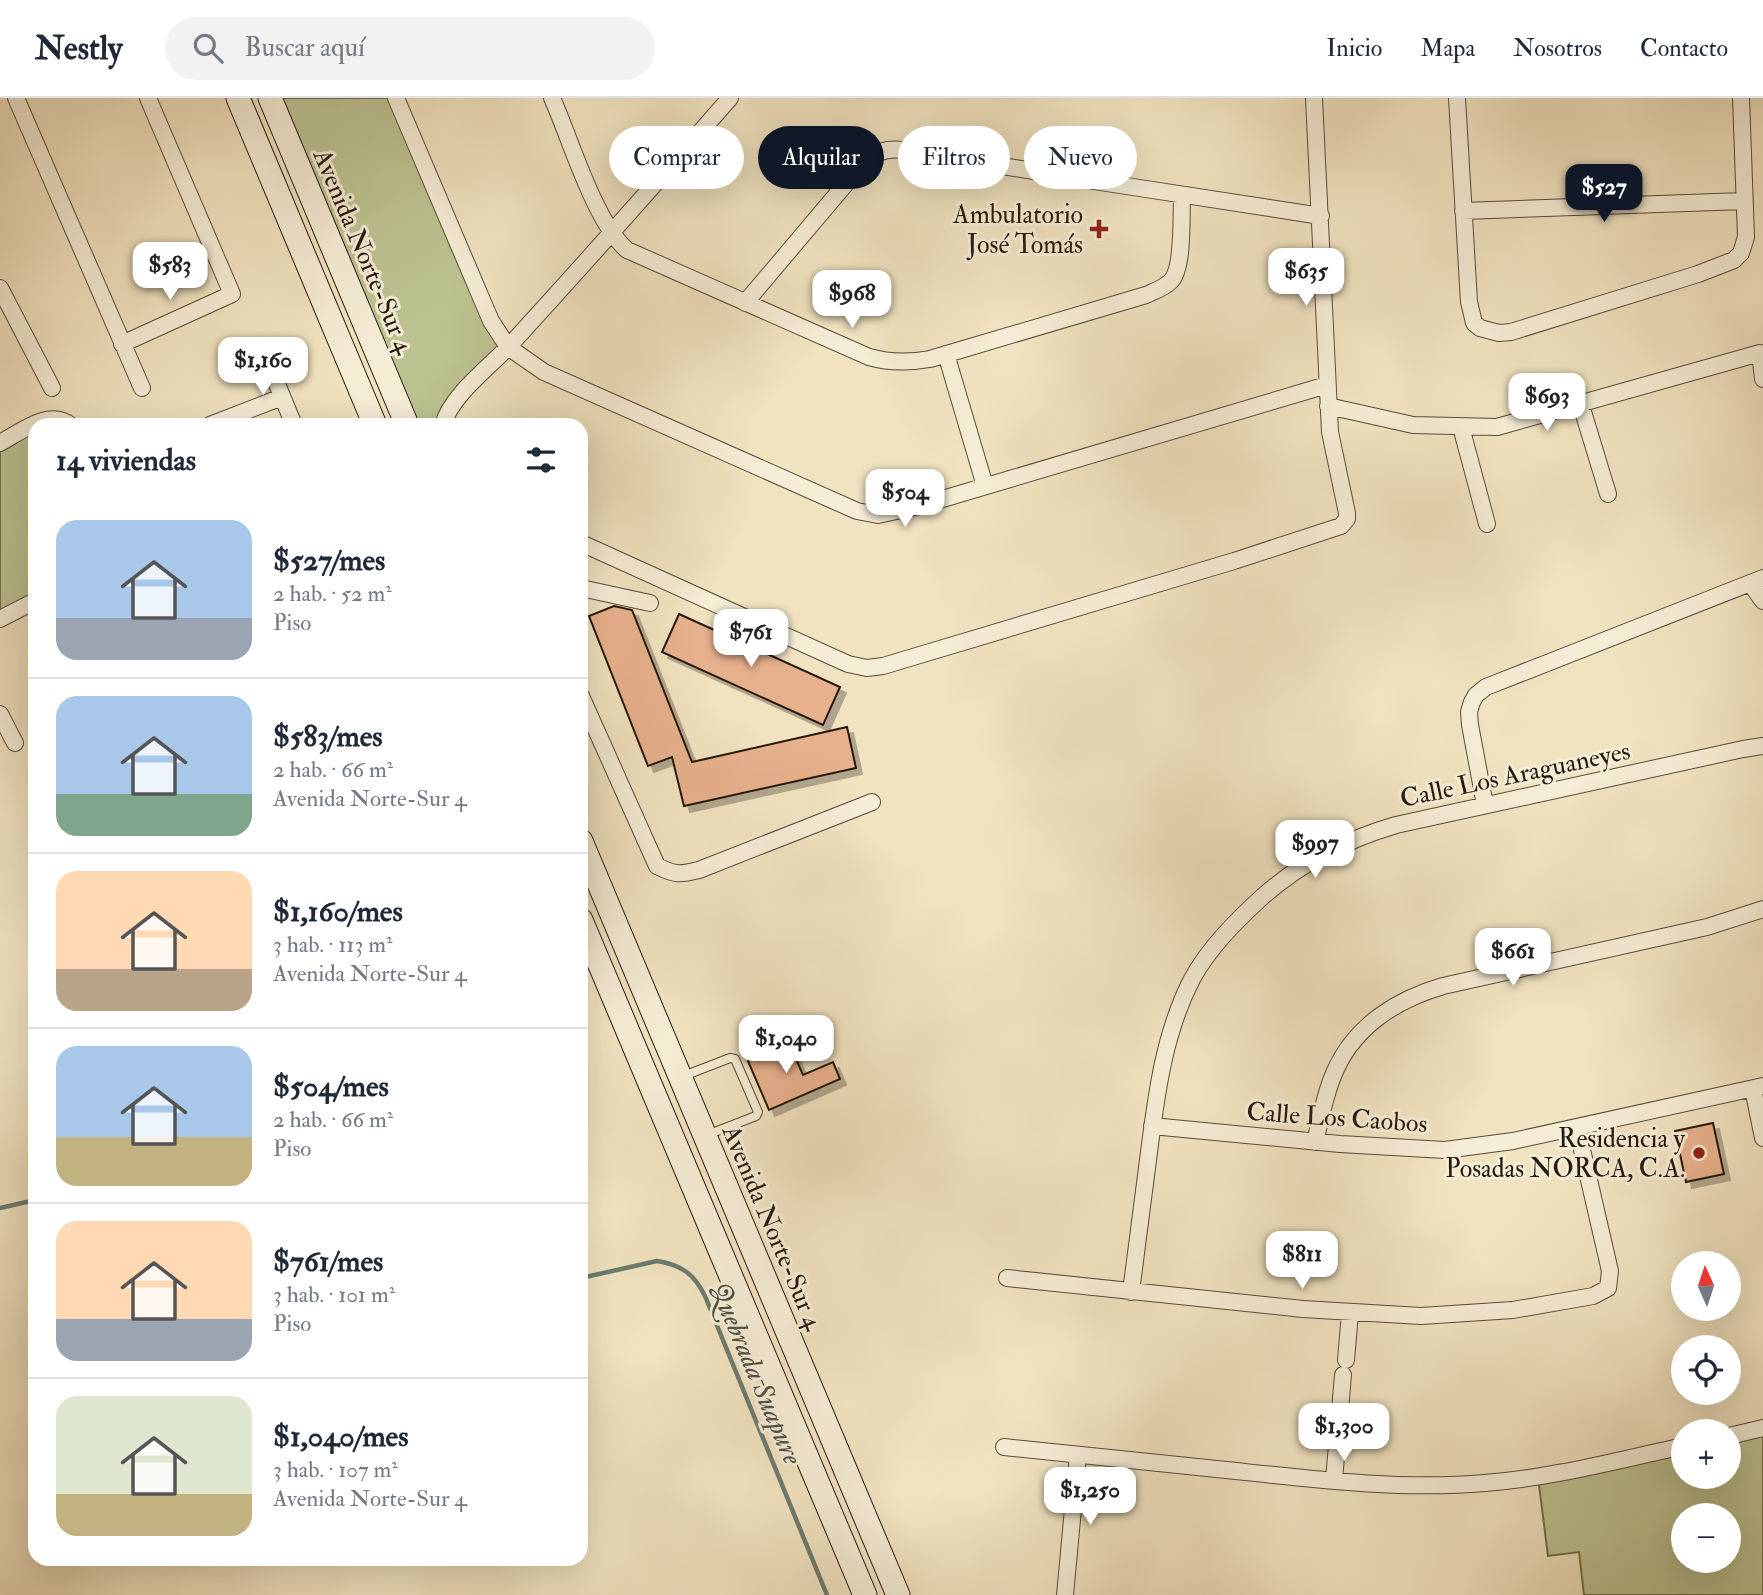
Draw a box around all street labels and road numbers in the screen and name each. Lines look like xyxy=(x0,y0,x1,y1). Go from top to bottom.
street label: Avenida Norte-Sur 4 xyxy=(305,143,421,359)
street label: Calle Los Araguaneyes xyxy=(1397,735,1633,815)
street label: Calle Los Caobos xyxy=(1245,1096,1429,1140)
street label: Avenida Norte-Sur 4 xyxy=(714,1119,830,1335)

